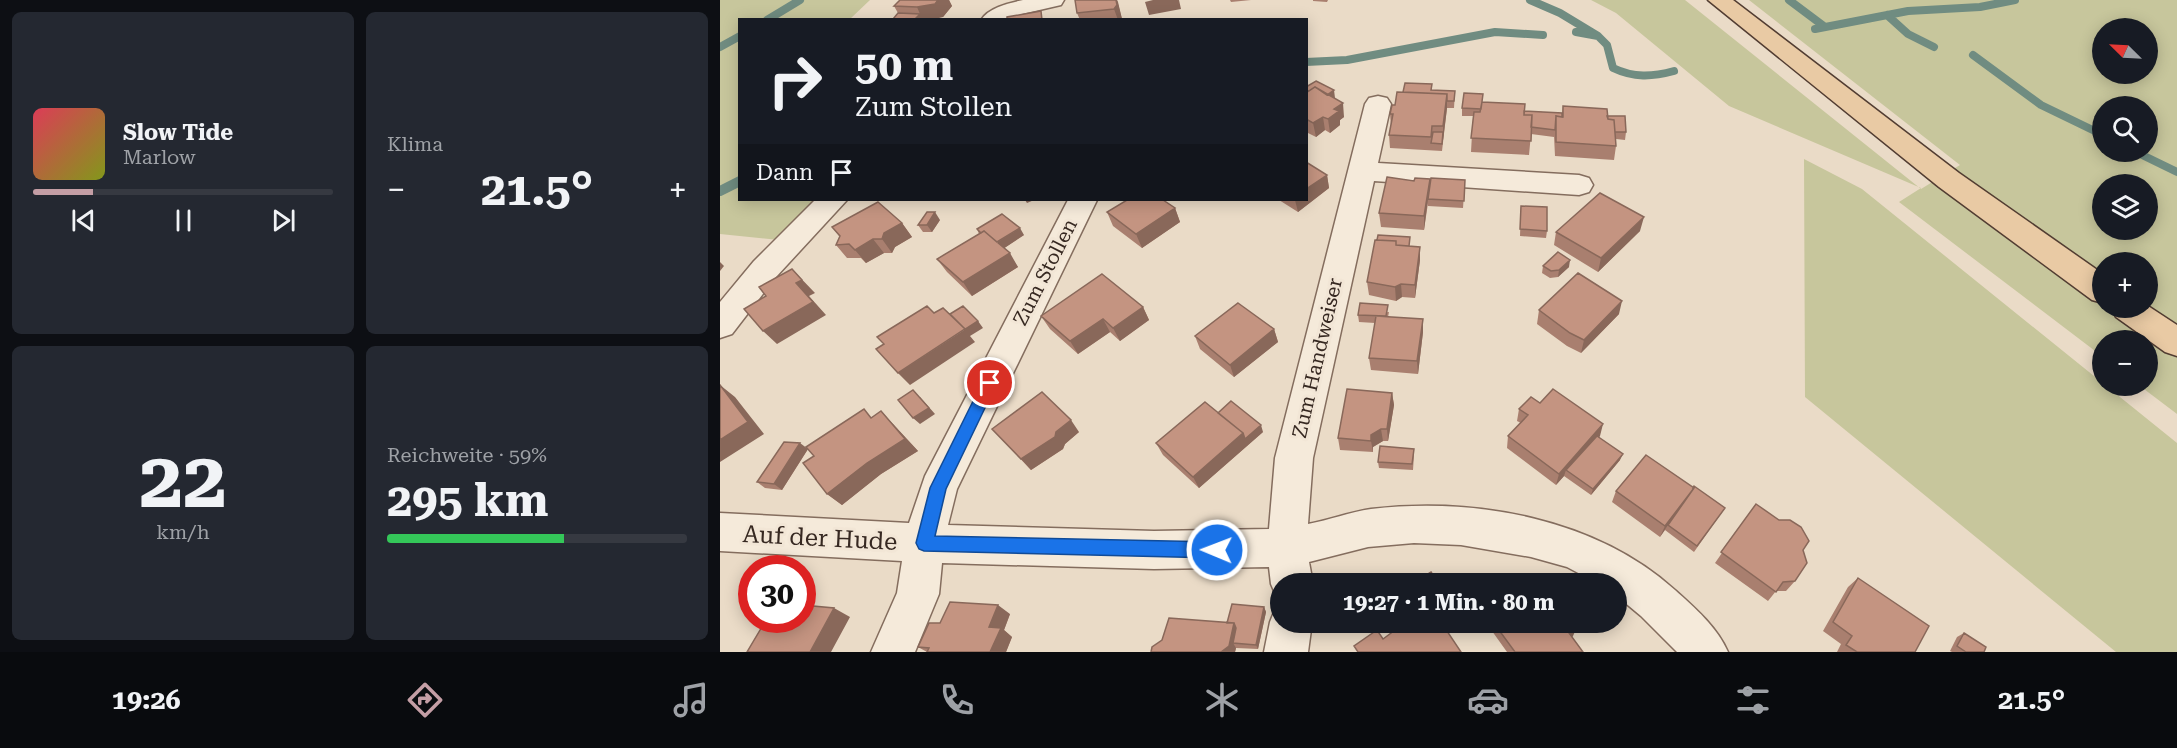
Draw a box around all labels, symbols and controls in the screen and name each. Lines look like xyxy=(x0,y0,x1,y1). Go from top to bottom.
north arrow xyxy=(2092,18,2158,84)
map controls xyxy=(2092,18,2158,396)
text: 50 m xyxy=(855,41,953,90)
icon: right xyxy=(756,42,834,120)
text: Zum Stollen xyxy=(855,91,1012,123)
button: search xyxy=(2092,96,2158,162)
text: Slow Tide xyxy=(123,120,233,145)
text: Klima xyxy=(387,132,443,156)
text: Marlow xyxy=(123,145,196,169)
icon: arrive xyxy=(825,156,858,189)
text: Dann xyxy=(756,160,813,185)
text: 21.5° xyxy=(481,163,593,216)
text: − xyxy=(387,170,405,209)
text: + xyxy=(669,170,687,209)
button: layers xyxy=(2092,174,2158,240)
icon: previous xyxy=(67,204,100,237)
icon: pause xyxy=(167,204,200,237)
icon: next xyxy=(267,204,300,237)
street label: Zum Stollen xyxy=(1008,215,1082,329)
button: + xyxy=(2092,252,2158,318)
street label: Zum Handweiser xyxy=(1287,276,1347,440)
button: − xyxy=(2092,330,2158,396)
pin xyxy=(964,357,1015,408)
icon: arrive xyxy=(973,366,1006,399)
text: 22 xyxy=(139,435,227,526)
text: Reichweite · 59% xyxy=(387,443,547,467)
text: 295 km xyxy=(387,474,548,527)
position arrow xyxy=(1185,518,1249,582)
text: km/h xyxy=(156,520,210,544)
street label: Auf der Hude xyxy=(742,520,898,556)
speed limit sign: 30 xyxy=(738,555,816,633)
text: 19:27 · 1 Min. · 80 m xyxy=(1343,590,1554,615)
icon: directions xyxy=(404,679,446,721)
icon: music xyxy=(670,679,712,721)
icon: phone xyxy=(936,679,978,721)
icon: climate xyxy=(1201,679,1243,721)
icon: car xyxy=(1467,679,1509,721)
icon: filters xyxy=(1732,679,1774,721)
text: 19:26 xyxy=(112,684,181,716)
text: 21.5° xyxy=(1998,684,2065,716)

